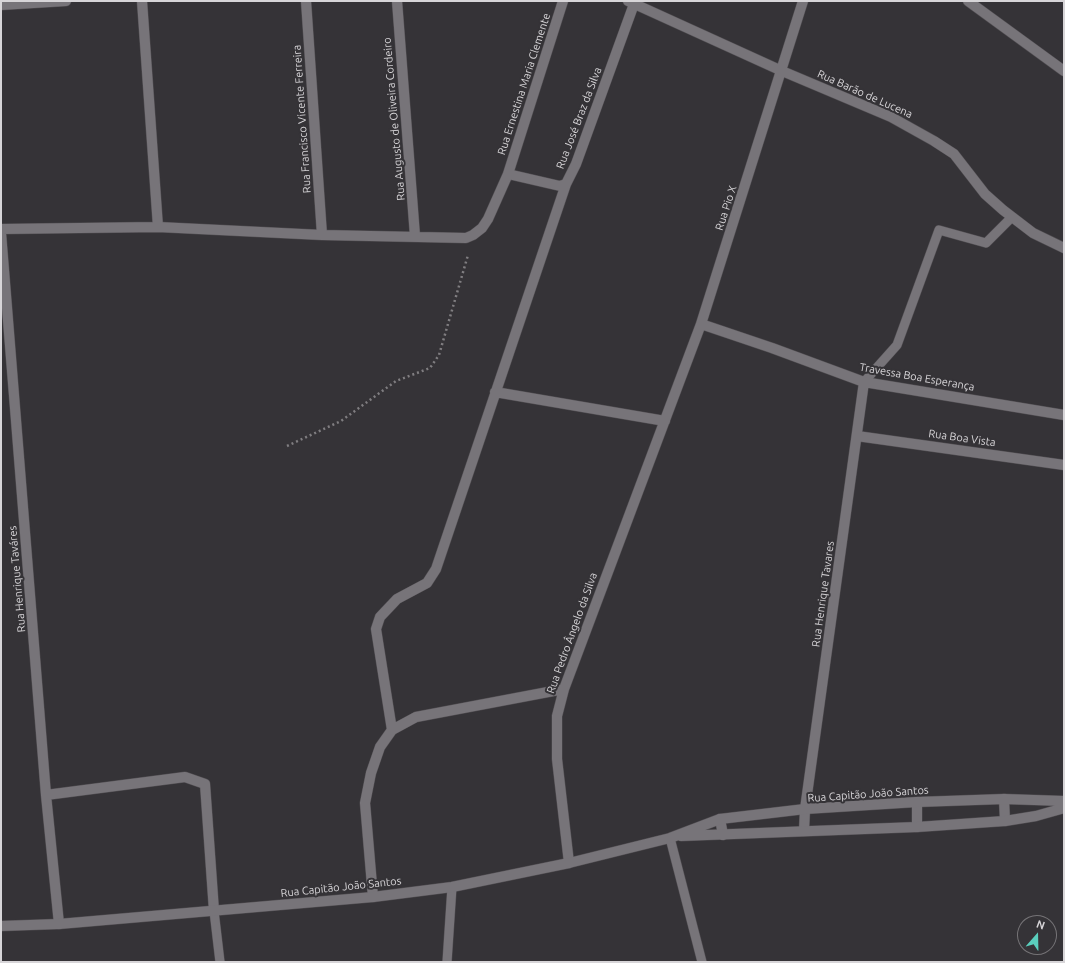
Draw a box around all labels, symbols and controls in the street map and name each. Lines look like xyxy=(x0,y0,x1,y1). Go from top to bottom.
street label: Rua Ernestina Maria Clemente xyxy=(495,11,553,157)
street label: Rua Augusto de Oliveira Cordeiro xyxy=(380,37,408,201)
street label: Rua Francisco Vicente Ferreira xyxy=(290,44,314,194)
street label: Rua José Braz da Silva xyxy=(554,65,604,171)
street label: Rua Barão de Lucena xyxy=(815,67,915,121)
street label: Rua Pio X xyxy=(713,184,739,232)
street label: Travessa Boa Esperança xyxy=(858,360,976,394)
street label: Rua Boa Vista xyxy=(928,427,996,449)
street label: Rua Henrique Taváres xyxy=(6,525,28,633)
street label: Rua Henrique Tavares xyxy=(809,540,837,648)
street label: Rua Pedro Ângelo da Silva xyxy=(544,571,600,695)
street label: Rua Capitão João Santos xyxy=(807,783,929,805)
street label: Rua Capitão João Santos xyxy=(280,874,402,900)
north arrow xyxy=(1017,915,1057,955)
text: N xyxy=(1035,918,1047,932)

